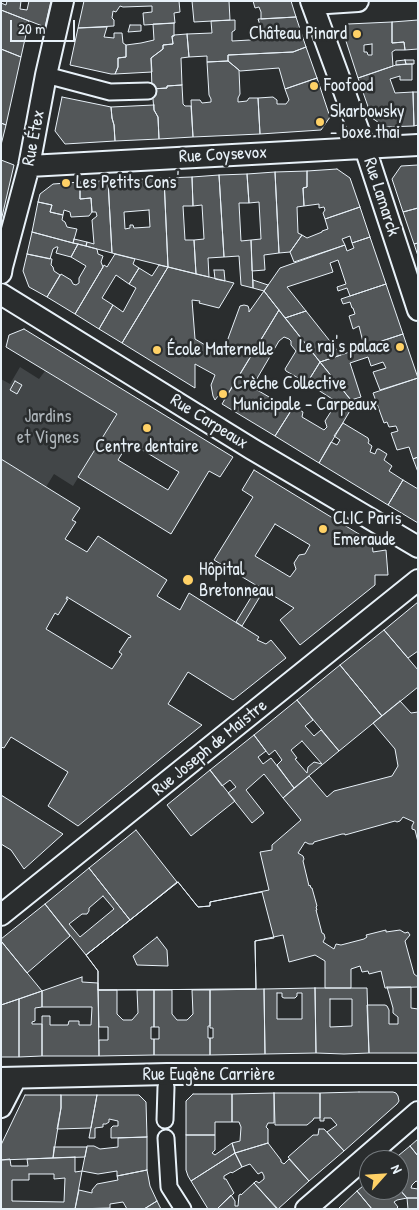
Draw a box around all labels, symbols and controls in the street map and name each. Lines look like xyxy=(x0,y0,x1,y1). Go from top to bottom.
scale bar xyxy=(12,10,78,42)
text: 20 m xyxy=(18,18,45,39)
place label: Château Pinard xyxy=(249,23,347,45)
marker: Château Pinard xyxy=(351,28,363,40)
place label: Foofood xyxy=(324,75,373,97)
marker: Foofood xyxy=(308,80,320,92)
place label: Skarbowsky - boxe thai xyxy=(330,101,405,144)
street label: Rue Étex xyxy=(18,108,50,168)
marker: Skarbowsky - boxe thai xyxy=(314,116,326,128)
street label: Rue Coysevox xyxy=(178,142,268,168)
street label: Rue Lamarck xyxy=(358,155,404,239)
place label: Les Petits Cons' xyxy=(76,172,179,194)
marker: Les Petits Cons' xyxy=(60,177,72,189)
place label: Le raj's palace xyxy=(299,336,390,358)
place label: École Maternelle xyxy=(167,339,274,361)
marker: Le raj's palace xyxy=(394,341,406,353)
marker: École Maternelle xyxy=(151,344,163,356)
place label: Crèche Collective Municipale - Carpeaux xyxy=(233,373,377,416)
marker: Crèche Collective Municipale - Carpeaux xyxy=(217,388,229,400)
street label: Rue Carpeaux xyxy=(166,390,252,454)
park label: Jardins et Vignes xyxy=(17,406,79,448)
marker: Centre dentaire xyxy=(141,422,153,434)
place label: Centre dentaire xyxy=(95,436,199,458)
place label: CLIC Paris Emeraude xyxy=(333,508,401,550)
marker: CLIC Paris Emeraude xyxy=(317,523,329,535)
place label: Hôpital Bretonneau xyxy=(199,559,273,602)
marker: Hôpital Bretonneau xyxy=(181,573,195,587)
street label: Rue Joseph de Maistre xyxy=(148,695,272,801)
street label: Rue Eugène Carrière xyxy=(143,1064,275,1086)
north arrow xyxy=(359,1150,409,1200)
text: N xyxy=(387,1161,407,1176)

